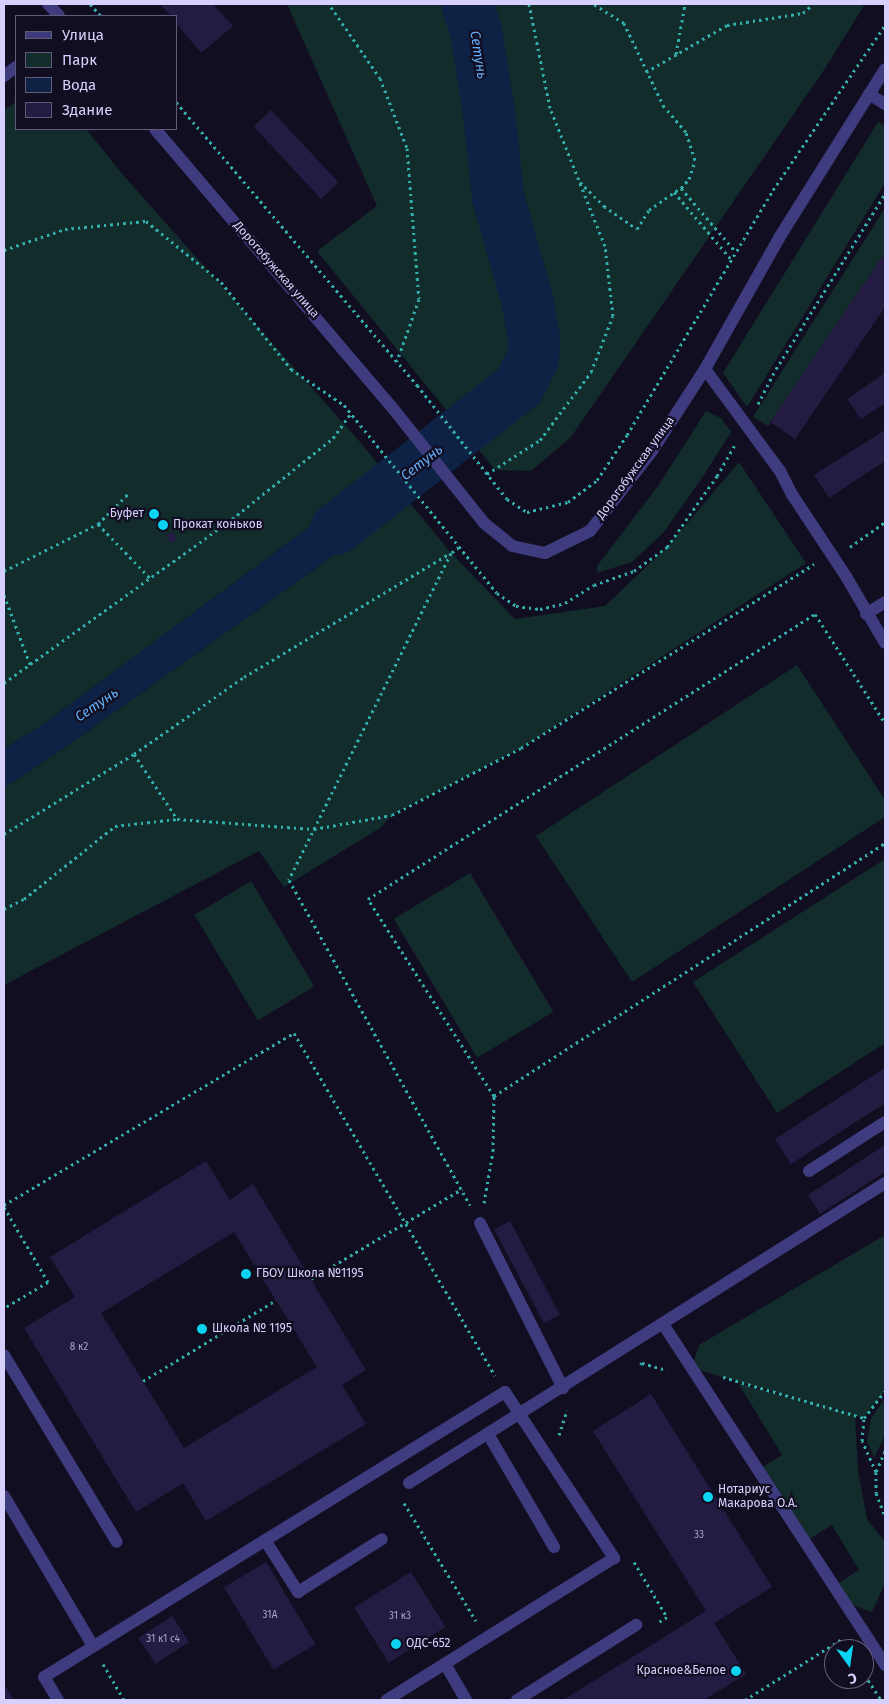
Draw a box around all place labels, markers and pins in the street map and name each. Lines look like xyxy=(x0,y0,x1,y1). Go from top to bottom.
place label: Буфет xyxy=(110,507,144,521)
marker: Буфет xyxy=(148,508,160,520)
place label: Прокат коньков xyxy=(173,518,262,532)
marker: Прокат коньков xyxy=(157,519,169,531)
place label: ГБОУ Школа №1195 xyxy=(256,1267,364,1281)
marker: ГБОУ Школа №1195 xyxy=(240,1268,252,1280)
place label: Школа № 1195 xyxy=(212,1322,292,1336)
marker: Школа № 1195 xyxy=(196,1323,208,1335)
place label: Нотариус Макарова О.А. xyxy=(718,1483,798,1511)
marker: Нотариус Макарова О.А. xyxy=(702,1491,714,1503)
place label: ОДС-652 xyxy=(406,1637,450,1651)
marker: ОДС-652 xyxy=(390,1638,402,1650)
place label: Красное&Белое xyxy=(636,1664,726,1678)
marker: Красное&Белое xyxy=(730,1665,742,1677)

